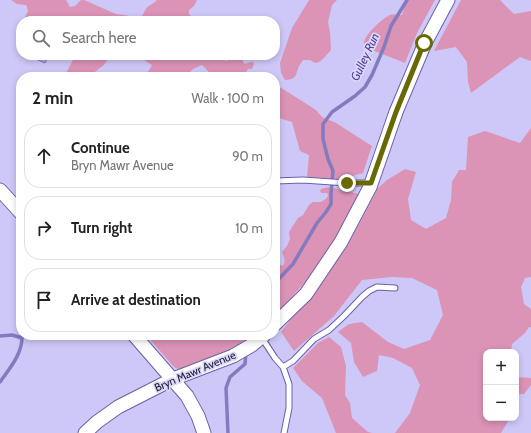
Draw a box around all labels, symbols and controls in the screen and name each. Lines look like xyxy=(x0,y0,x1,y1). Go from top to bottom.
search box xyxy=(16,16,280,60)
icon: search xyxy=(30,27,52,49)
text: Search here xyxy=(62,29,137,47)
water label: Gulley Run xyxy=(347,30,382,83)
route start xyxy=(415,34,433,52)
text: 2 min xyxy=(32,88,73,108)
text: Walk · 100 m xyxy=(191,90,264,106)
text: Continue xyxy=(71,139,130,157)
icon: ahead xyxy=(33,145,55,167)
text: 90 m xyxy=(232,148,263,164)
text: Bryn Mawr Avenue xyxy=(71,157,174,173)
route end xyxy=(338,174,356,192)
icon: right xyxy=(33,217,55,239)
text: Turn right xyxy=(71,219,132,237)
text: 10 m xyxy=(235,220,263,236)
icon: arrive xyxy=(33,289,55,311)
text: Arrive at destination xyxy=(71,291,201,309)
street label: Bryn Mawr Avenue xyxy=(152,347,238,394)
map controls xyxy=(483,349,519,421)
button: + xyxy=(483,349,519,385)
button: − xyxy=(483,385,519,421)

